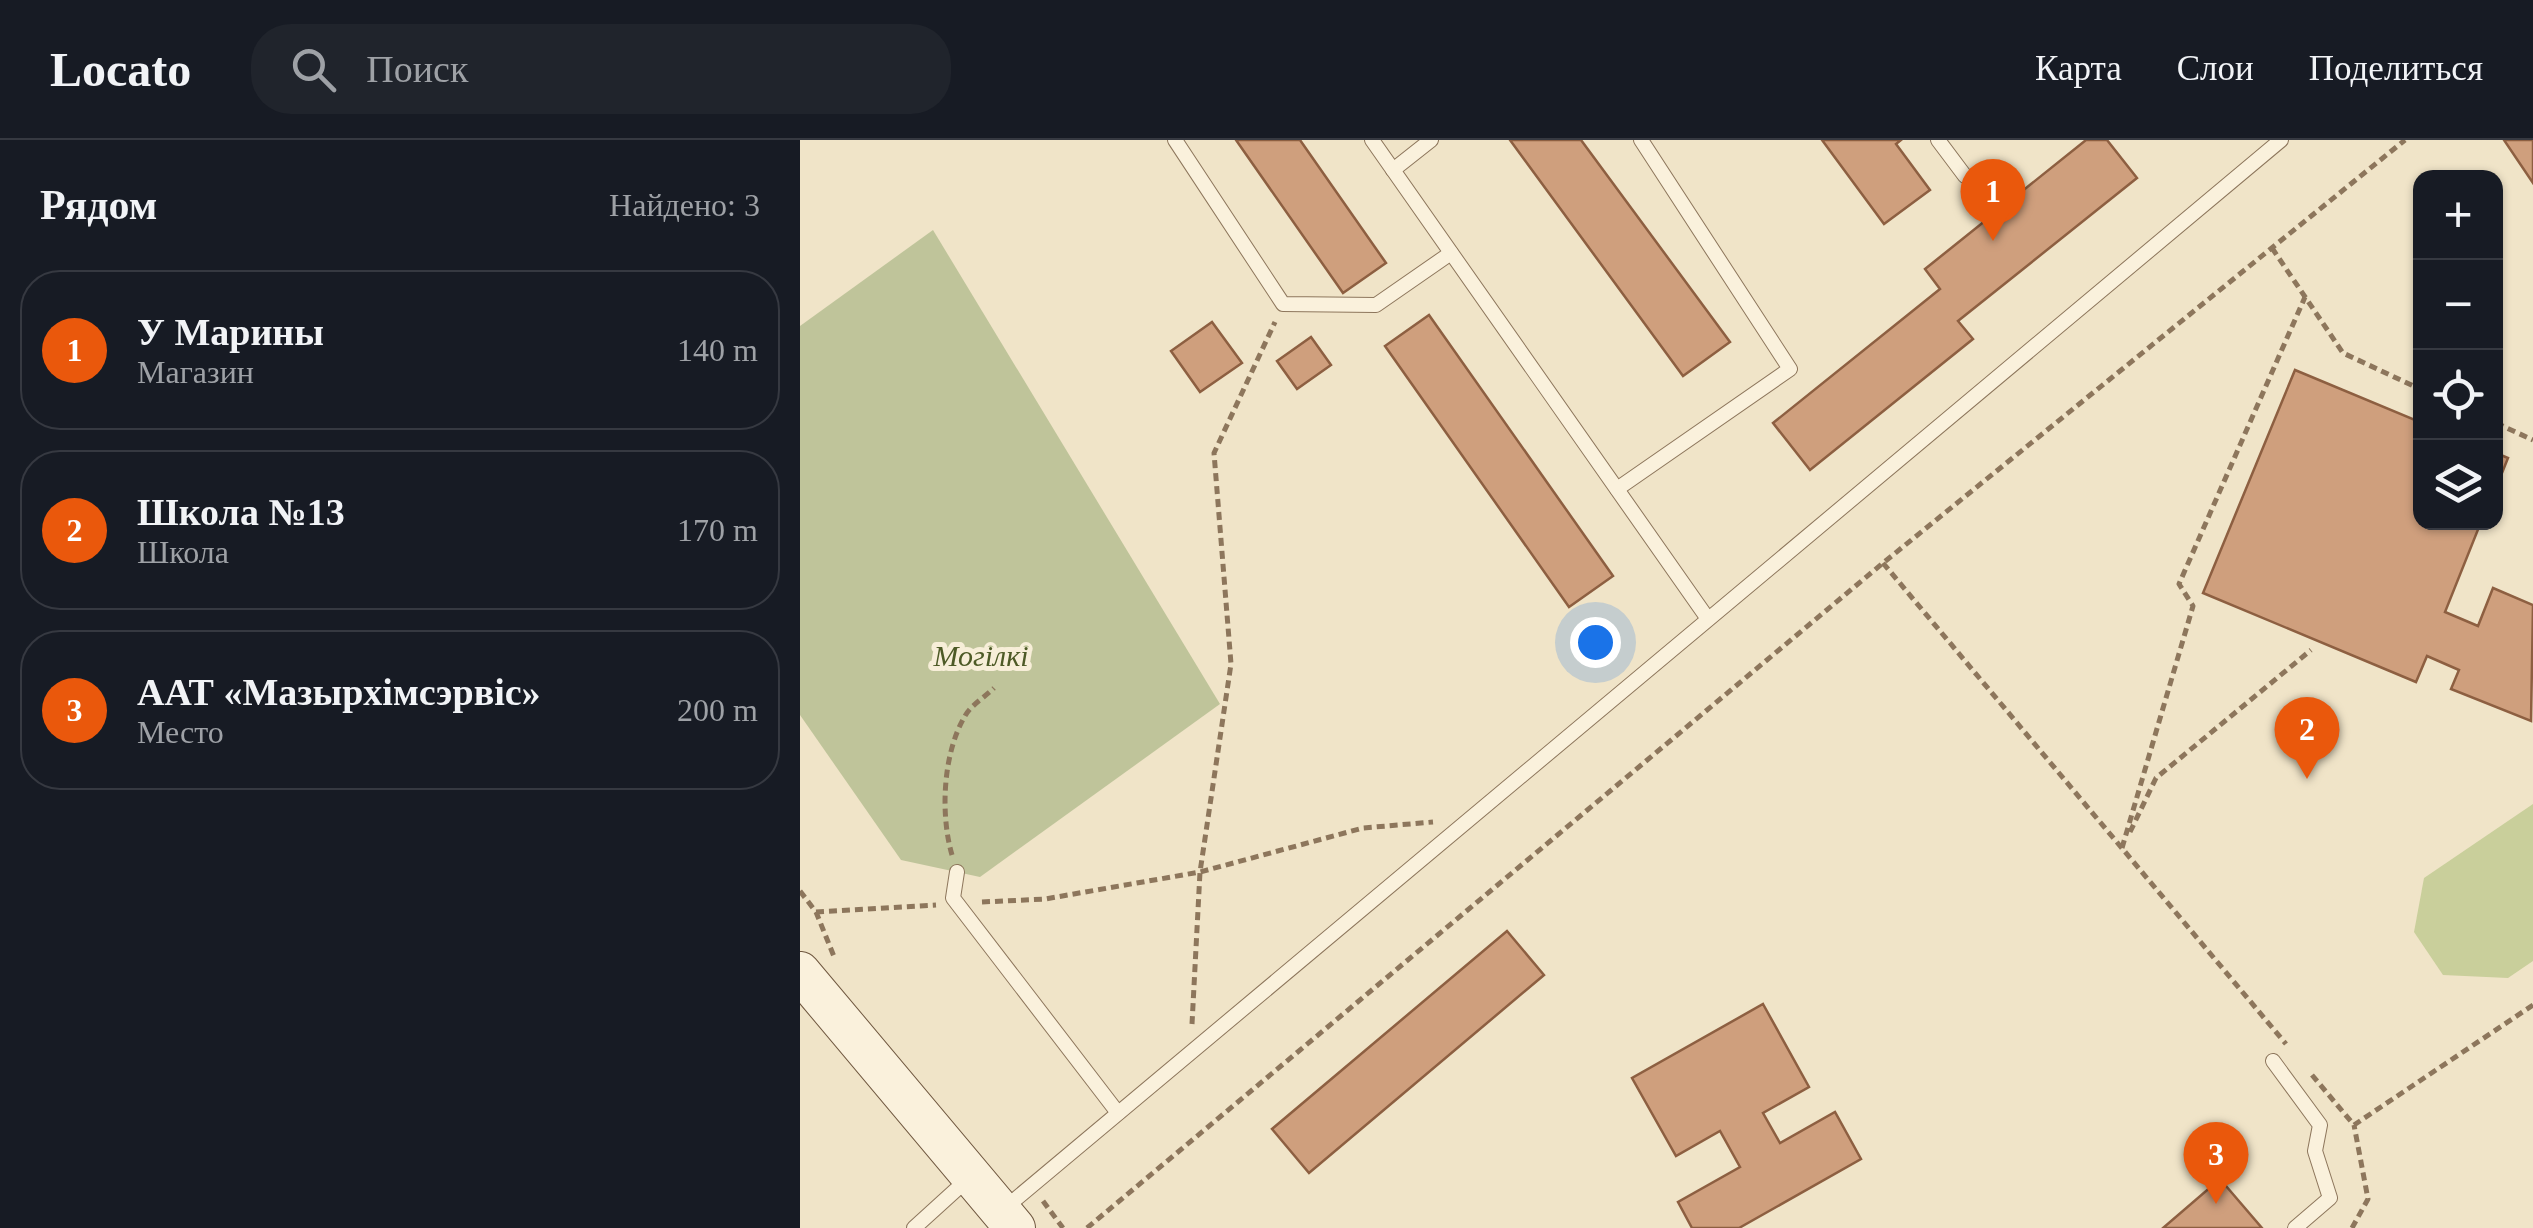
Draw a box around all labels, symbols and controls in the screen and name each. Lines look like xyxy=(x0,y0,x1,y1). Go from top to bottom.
search box xyxy=(251,24,951,114)
icon: search xyxy=(286,42,341,97)
text: Locato xyxy=(50,43,191,96)
text: Поиск xyxy=(366,48,468,90)
text: Карта xyxy=(2035,49,2122,88)
text: Слои xyxy=(2177,49,2254,88)
text: Поделиться xyxy=(2309,49,2483,88)
pin: 1 xyxy=(1960,158,2026,241)
map controls xyxy=(2413,170,2503,530)
button: + xyxy=(2413,170,2503,260)
text: Рядом xyxy=(40,182,157,228)
text: Найдено: 3 xyxy=(609,187,760,223)
button: − xyxy=(2413,260,2503,350)
text: У Марины xyxy=(137,311,324,353)
text: 1 xyxy=(67,332,83,368)
text: 140 m xyxy=(677,332,758,368)
button: locate xyxy=(2413,350,2503,440)
text: Магазин xyxy=(137,354,254,390)
button: layers xyxy=(2413,440,2503,530)
text: Школа №13 xyxy=(137,491,345,533)
text: 2 xyxy=(67,512,83,548)
text: 170 m xyxy=(677,512,758,548)
text: Школа xyxy=(137,534,229,570)
your location xyxy=(1570,617,1621,668)
park label: Могілкі xyxy=(932,639,1029,672)
text: ААТ «Мазырхімсэрвіс» xyxy=(137,671,541,713)
text: 3 xyxy=(67,692,83,728)
text: 200 m xyxy=(677,692,758,728)
pin: 2 xyxy=(2274,696,2340,779)
text: Место xyxy=(137,714,224,750)
pin: 3 xyxy=(2184,1122,2248,1204)

